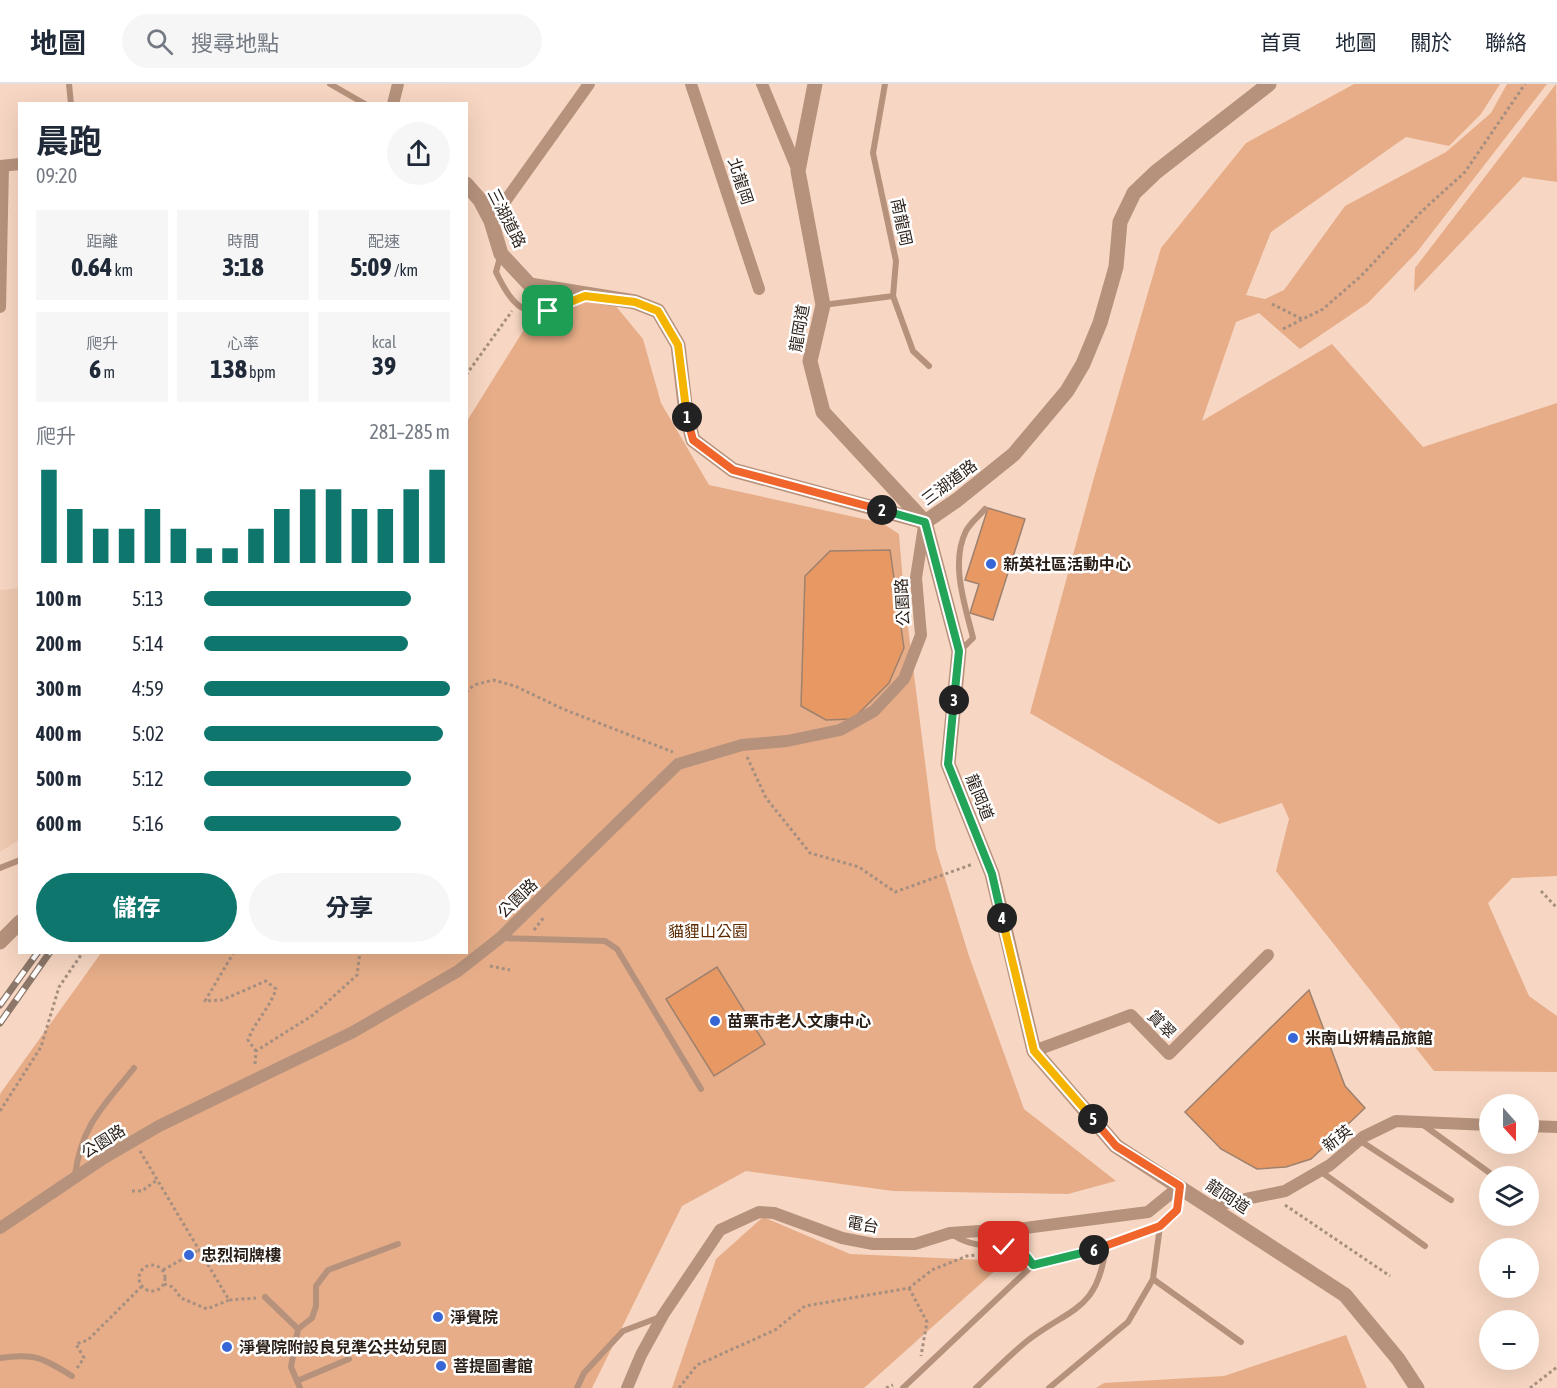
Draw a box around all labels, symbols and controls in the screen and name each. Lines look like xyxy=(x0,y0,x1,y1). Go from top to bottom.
search box xyxy=(122,14,542,68)
icon: search xyxy=(143,25,176,58)
text: 地圖 xyxy=(30,27,86,59)
text: 搜尋地點 xyxy=(191,30,279,56)
text: 首頁 xyxy=(1260,30,1302,54)
text: 地圖 xyxy=(1335,30,1377,54)
text: 關於 xyxy=(1410,30,1452,54)
text: 聯絡 xyxy=(1485,30,1527,54)
text: 晨跑 xyxy=(36,122,102,160)
button: share xyxy=(387,122,450,185)
street label: 北龍岡 xyxy=(725,155,757,207)
text: 09:20 xyxy=(36,164,77,187)
street label: 三湖道路 xyxy=(484,185,530,251)
street label: 南龍岡 xyxy=(888,197,916,247)
text: 距離 xyxy=(86,232,118,250)
text: 時間 xyxy=(227,232,259,250)
text: 配速 xyxy=(368,232,400,250)
text: 0.64 xyxy=(71,252,112,282)
text: 3:18 xyxy=(222,252,264,282)
text: 5:09 xyxy=(350,252,392,282)
text: km xyxy=(112,261,133,279)
text: /km xyxy=(392,261,418,279)
pin xyxy=(522,285,573,336)
icon: arrive xyxy=(531,294,564,327)
street label: 龍岡道 xyxy=(786,303,812,353)
text: kcal xyxy=(372,333,396,351)
text: 爬升 xyxy=(86,334,118,352)
text: 心率 xyxy=(227,334,259,352)
text: 39 xyxy=(372,351,396,381)
text: 6 xyxy=(89,354,101,384)
text: 138 xyxy=(210,354,247,384)
text: m xyxy=(101,363,115,381)
text: bpm xyxy=(247,363,276,381)
pin: 1 xyxy=(672,402,702,432)
text: 1 xyxy=(683,408,691,426)
text: 281–285 m xyxy=(369,420,450,443)
text: 爬升 xyxy=(36,424,76,447)
street label: 三湖道路 xyxy=(918,456,980,508)
pin: 2 xyxy=(867,495,897,525)
text: 2 xyxy=(878,501,886,519)
place label: 新英社區活動中心 xyxy=(1003,555,1131,573)
marker: 新英社區活動中心 xyxy=(984,557,998,571)
street label: 公園路 xyxy=(892,578,912,626)
text: 100 m xyxy=(36,587,81,610)
text: 5:13 xyxy=(132,587,164,610)
text: 200 m xyxy=(36,632,81,655)
text: 5:14 xyxy=(132,632,164,655)
text: 300 m xyxy=(36,677,81,700)
text: 4:59 xyxy=(132,677,164,700)
pin: 3 xyxy=(939,685,969,715)
text: 3 xyxy=(950,691,958,709)
text: 400 m xyxy=(36,722,81,745)
text: 5:02 xyxy=(132,722,164,745)
text: 500 m xyxy=(36,767,81,790)
text: 5:12 xyxy=(132,767,164,790)
street label: 龍岡道 xyxy=(963,771,997,823)
text: 600 m xyxy=(36,812,81,835)
text: 5:16 xyxy=(132,812,164,835)
button: 儲存 xyxy=(36,873,237,942)
button: 分享 xyxy=(249,873,450,942)
street label: 公園路 xyxy=(493,875,541,921)
pin: 4 xyxy=(987,903,1017,933)
text: 4 xyxy=(998,909,1006,927)
park label: 貓貍山公園 xyxy=(668,922,748,940)
street label: 賞翠 xyxy=(1144,1006,1180,1042)
place label: 苗栗市老人文康中心 xyxy=(727,1012,871,1030)
marker: 苗栗市老人文康中心 xyxy=(708,1014,722,1028)
place label: 米南山妍精品旅館 xyxy=(1305,1029,1433,1047)
marker: 米南山妍精品旅館 xyxy=(1286,1031,1300,1045)
north arrow xyxy=(1479,1094,1539,1154)
map controls xyxy=(1479,1094,1539,1370)
pin: 5 xyxy=(1078,1104,1108,1134)
text: 5 xyxy=(1089,1110,1097,1128)
street label: 公園路 xyxy=(78,1121,128,1161)
street label: 新英 xyxy=(1319,1121,1355,1155)
button: layers xyxy=(1479,1166,1539,1226)
street label: 龍岡道 xyxy=(1203,1175,1253,1217)
street label: 電台 xyxy=(846,1212,880,1236)
pin xyxy=(978,1221,1029,1272)
icon: check xyxy=(987,1230,1020,1263)
pin: 6 xyxy=(1079,1235,1109,1265)
button: + xyxy=(1479,1238,1539,1298)
text: 6 xyxy=(1090,1241,1098,1259)
place label: 忠烈祠牌樓 xyxy=(201,1246,281,1264)
marker: 忠烈祠牌樓 xyxy=(182,1248,196,1262)
place label: 淨覺院 xyxy=(450,1308,498,1326)
marker: 淨覺院 xyxy=(431,1310,445,1324)
button: − xyxy=(1479,1310,1539,1370)
place label: 淨覺院附設良兒準公共幼兒園 xyxy=(239,1338,447,1356)
marker: 淨覺院附設良兒準公共幼兒園 xyxy=(220,1340,234,1354)
place label: 菩提圖書館 xyxy=(453,1357,533,1375)
marker: 菩提圖書館 xyxy=(434,1359,448,1373)

